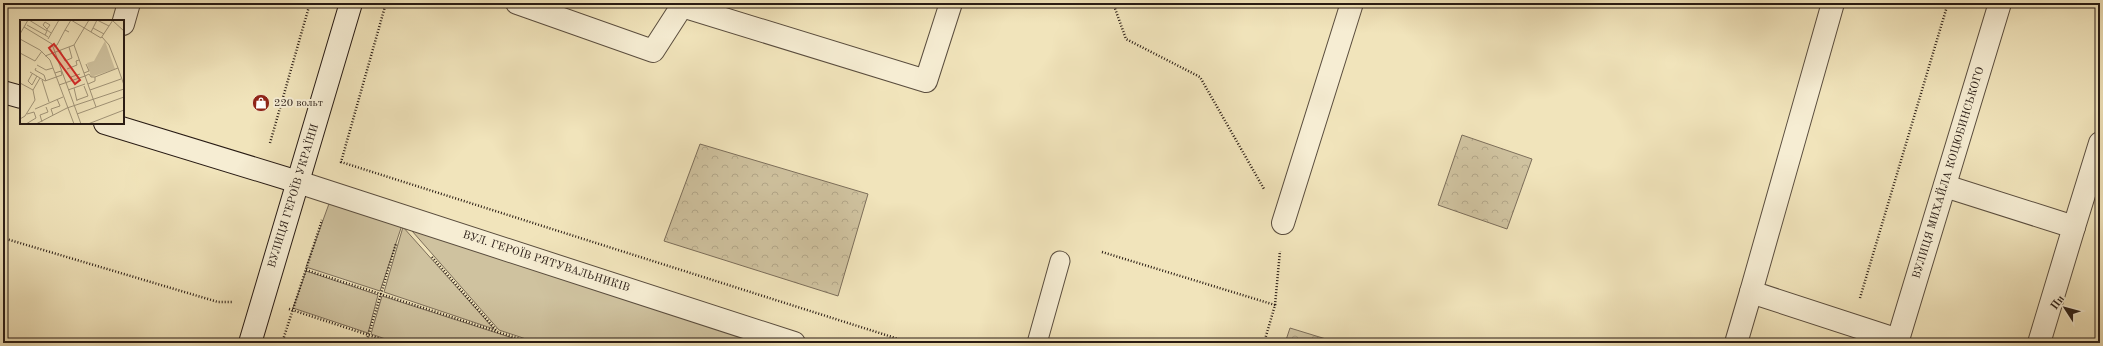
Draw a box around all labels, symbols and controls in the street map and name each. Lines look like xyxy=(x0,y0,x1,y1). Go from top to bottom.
inset map xyxy=(20,20,124,124)
street label: ВУЛИЦЯ МИХАЙЛА КОЦЮБИНСЬКОГО xyxy=(1910,65,1987,280)
shop icon: 220 вольт xyxy=(251,93,271,113)
place label: 220 вольт xyxy=(274,98,323,109)
street label: ВУЛИЦЯ ГЕРОЇВ УКРАЇНИ xyxy=(265,122,321,269)
street label: ВУЛ. ГЕРОЇВ РЯТУВАЛЬНИКІВ xyxy=(461,228,632,294)
north arrow xyxy=(2045,288,2085,328)
text: Пн xyxy=(2049,294,2067,312)

